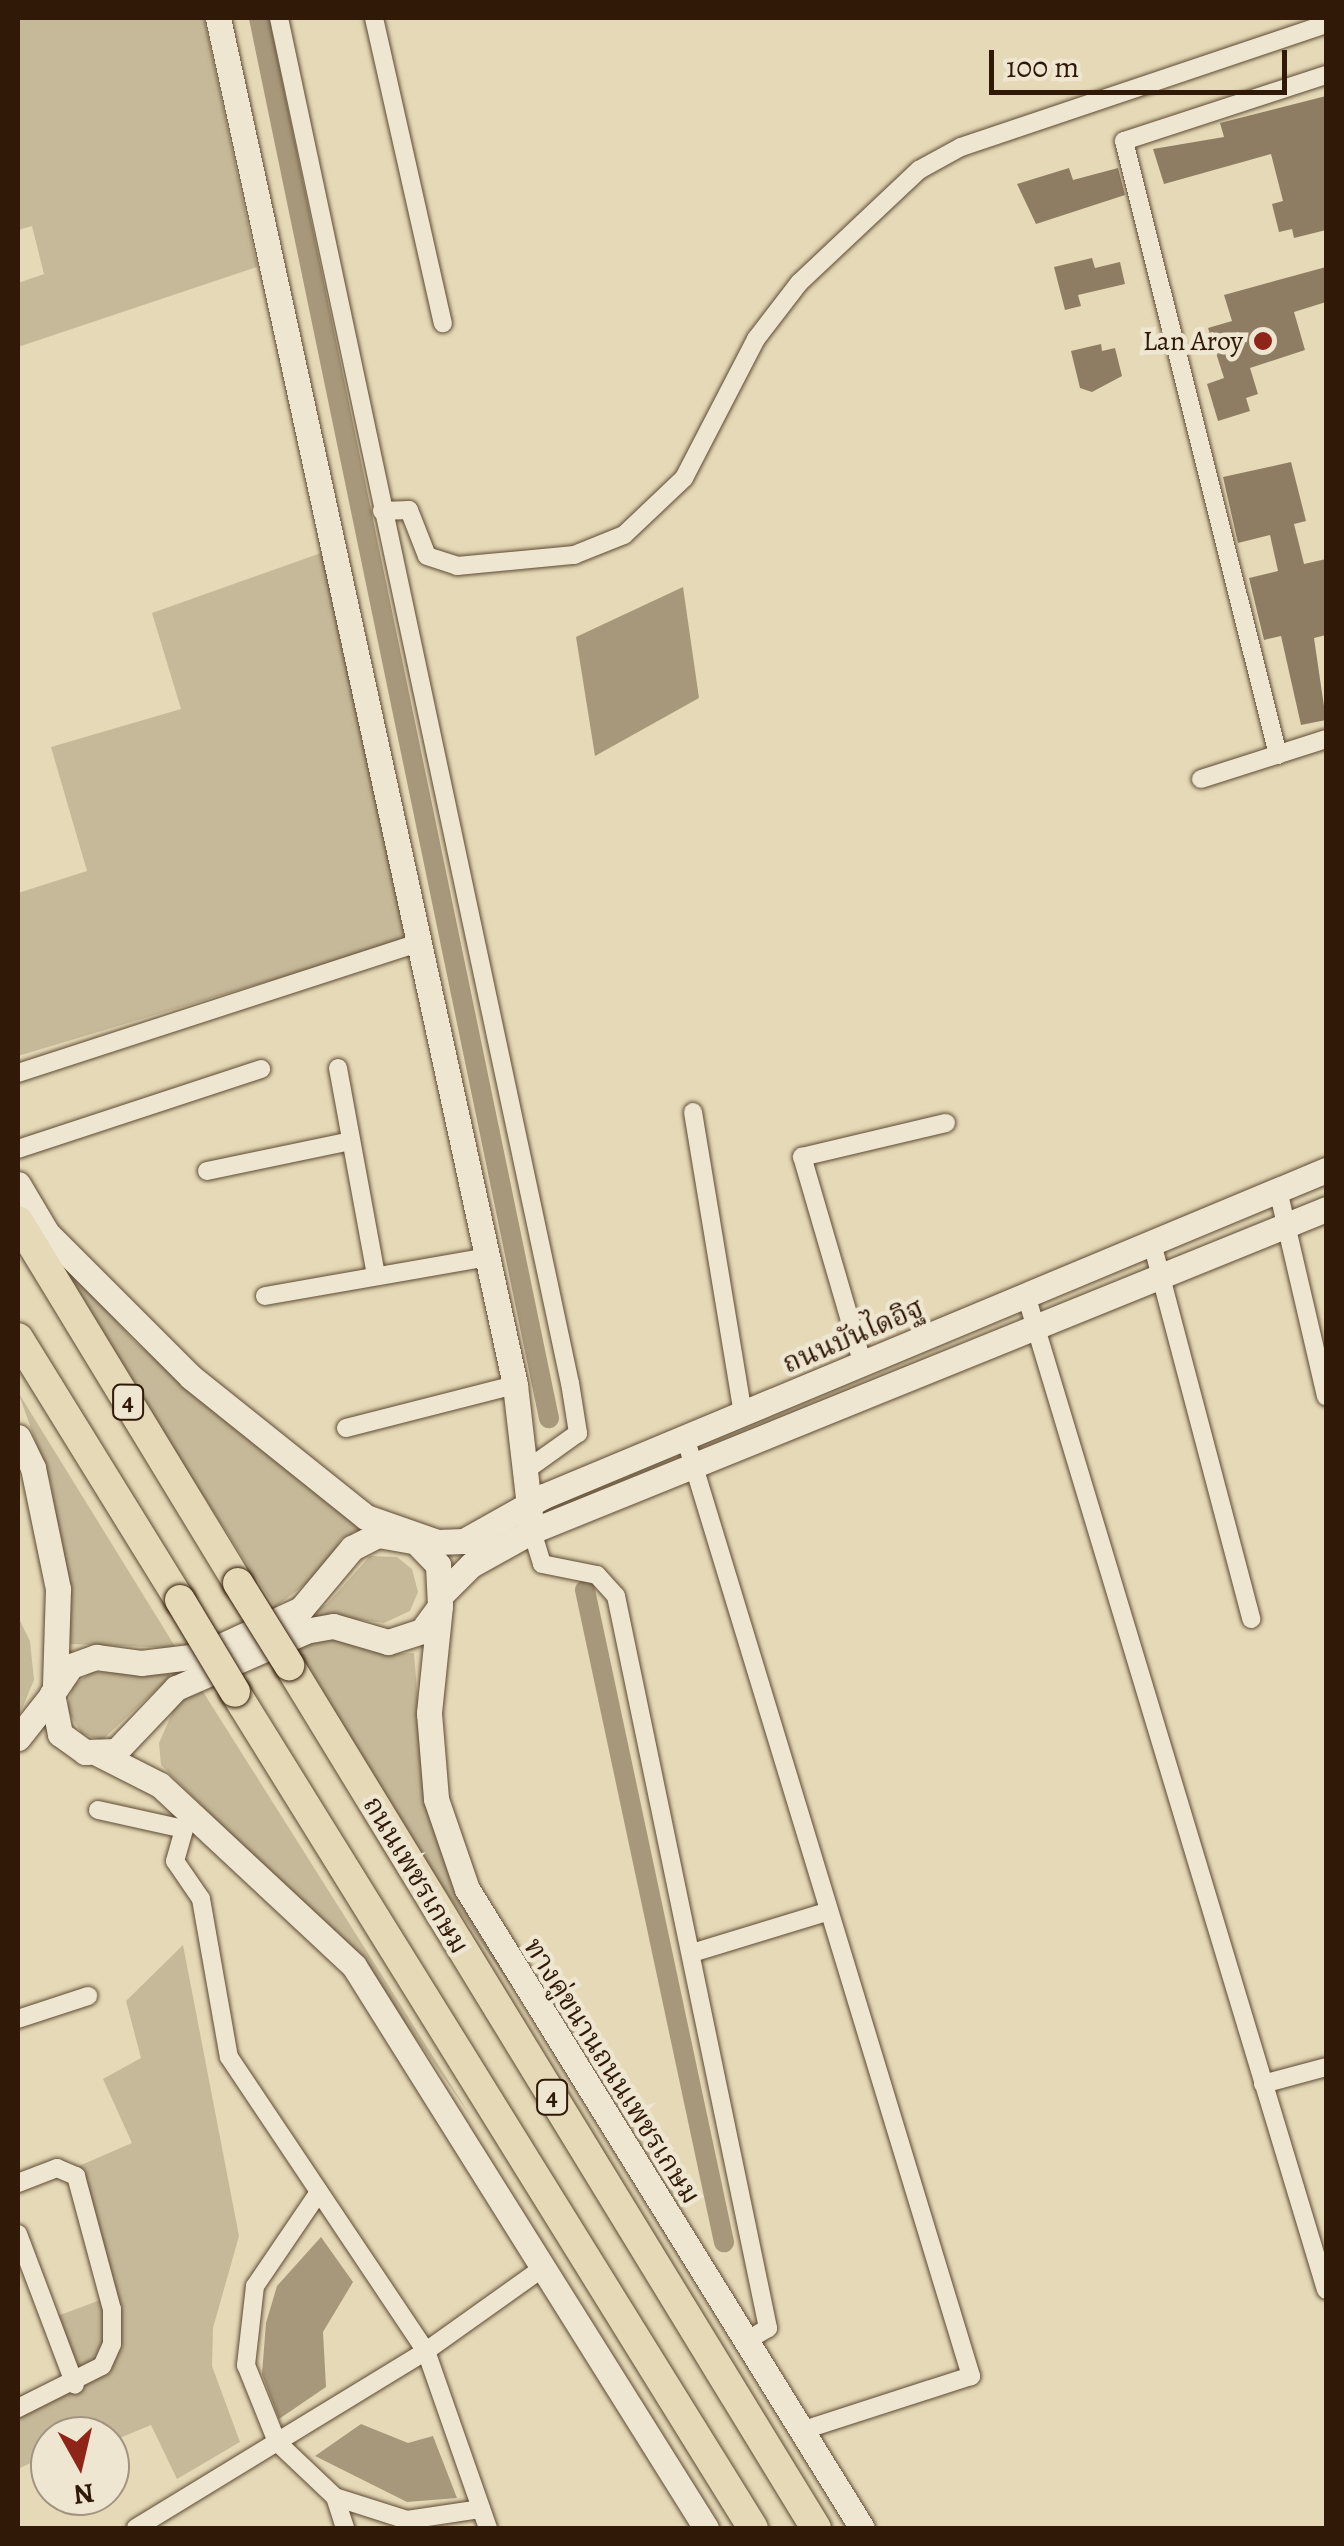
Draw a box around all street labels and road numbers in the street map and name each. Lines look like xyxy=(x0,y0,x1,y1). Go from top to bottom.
street label: ถนนบันไดอิฐ xyxy=(777,1291,929,1381)
road number: 4 xyxy=(110,1382,146,1422)
street label: ถนนเพชรเกษม xyxy=(356,1790,476,1960)
street label: ทางคู่ขนานถนนเพชรเกษม xyxy=(516,1932,708,2210)
road number: 4 xyxy=(534,2077,570,2117)

